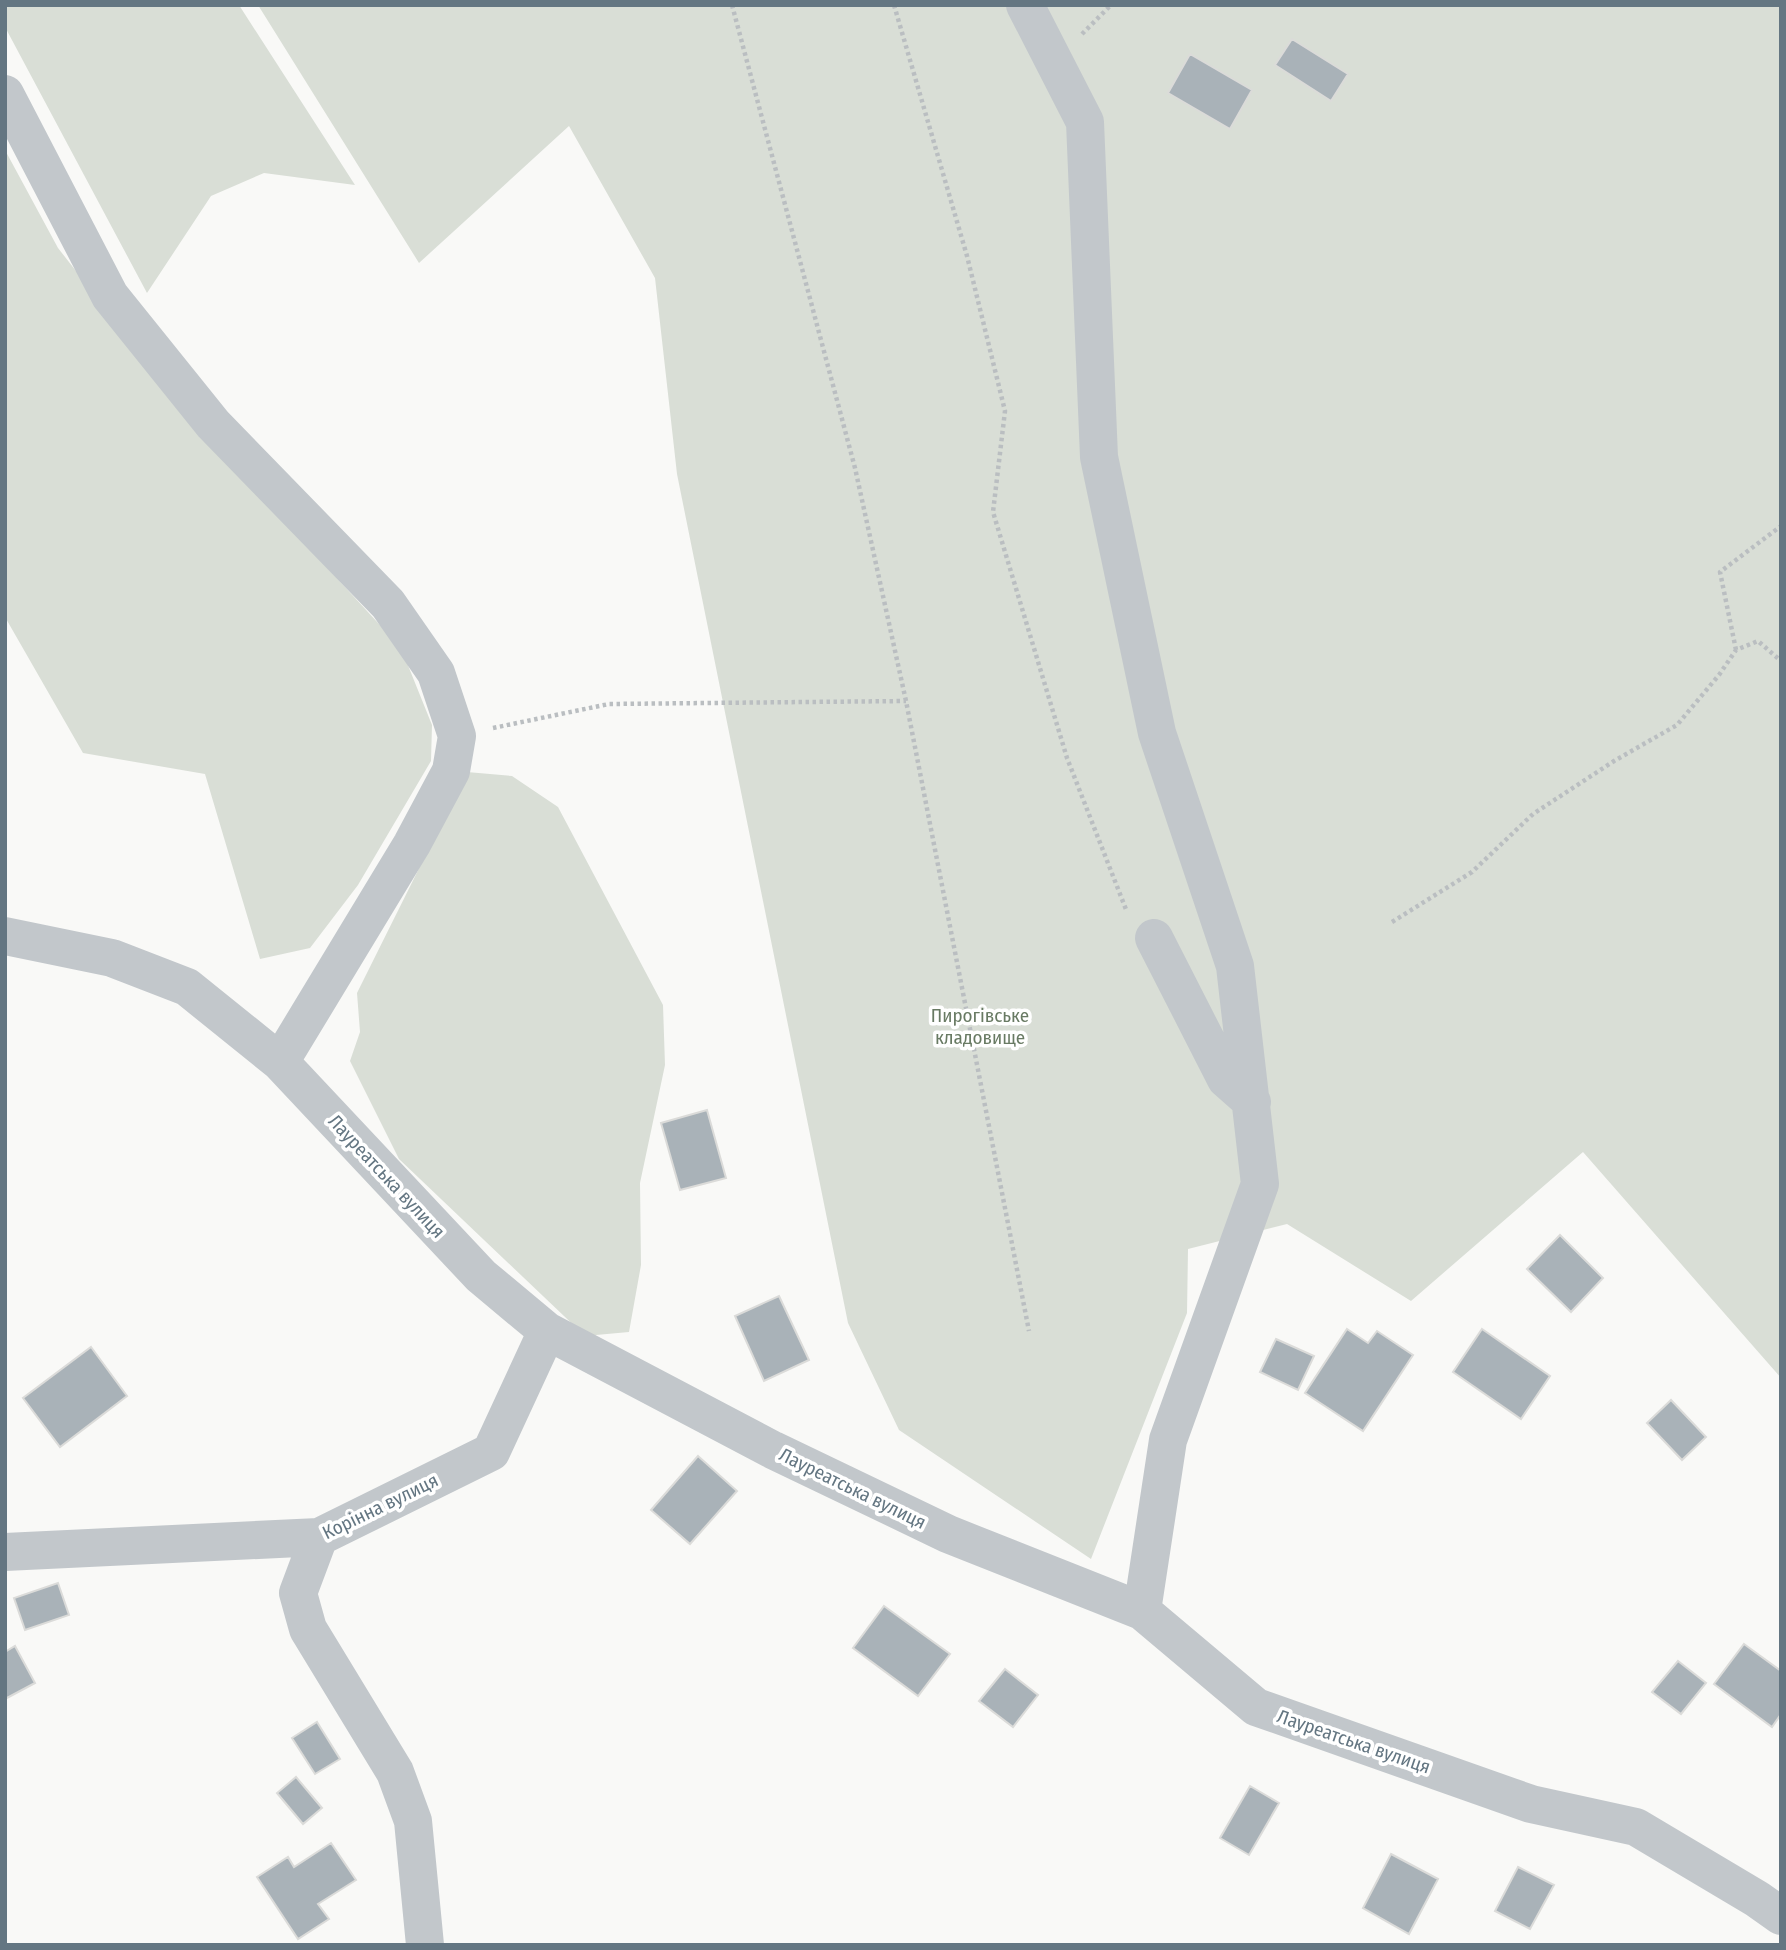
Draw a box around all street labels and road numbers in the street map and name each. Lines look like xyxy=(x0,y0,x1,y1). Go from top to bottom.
street label: Лауреатська вулиця xyxy=(323,1110,450,1243)
street label: Лауреатська вулиця xyxy=(776,1443,930,1534)
street label: Корінна вулиця xyxy=(319,1469,442,1544)
street label: Лауреатська вулиця xyxy=(1274,1704,1433,1778)

